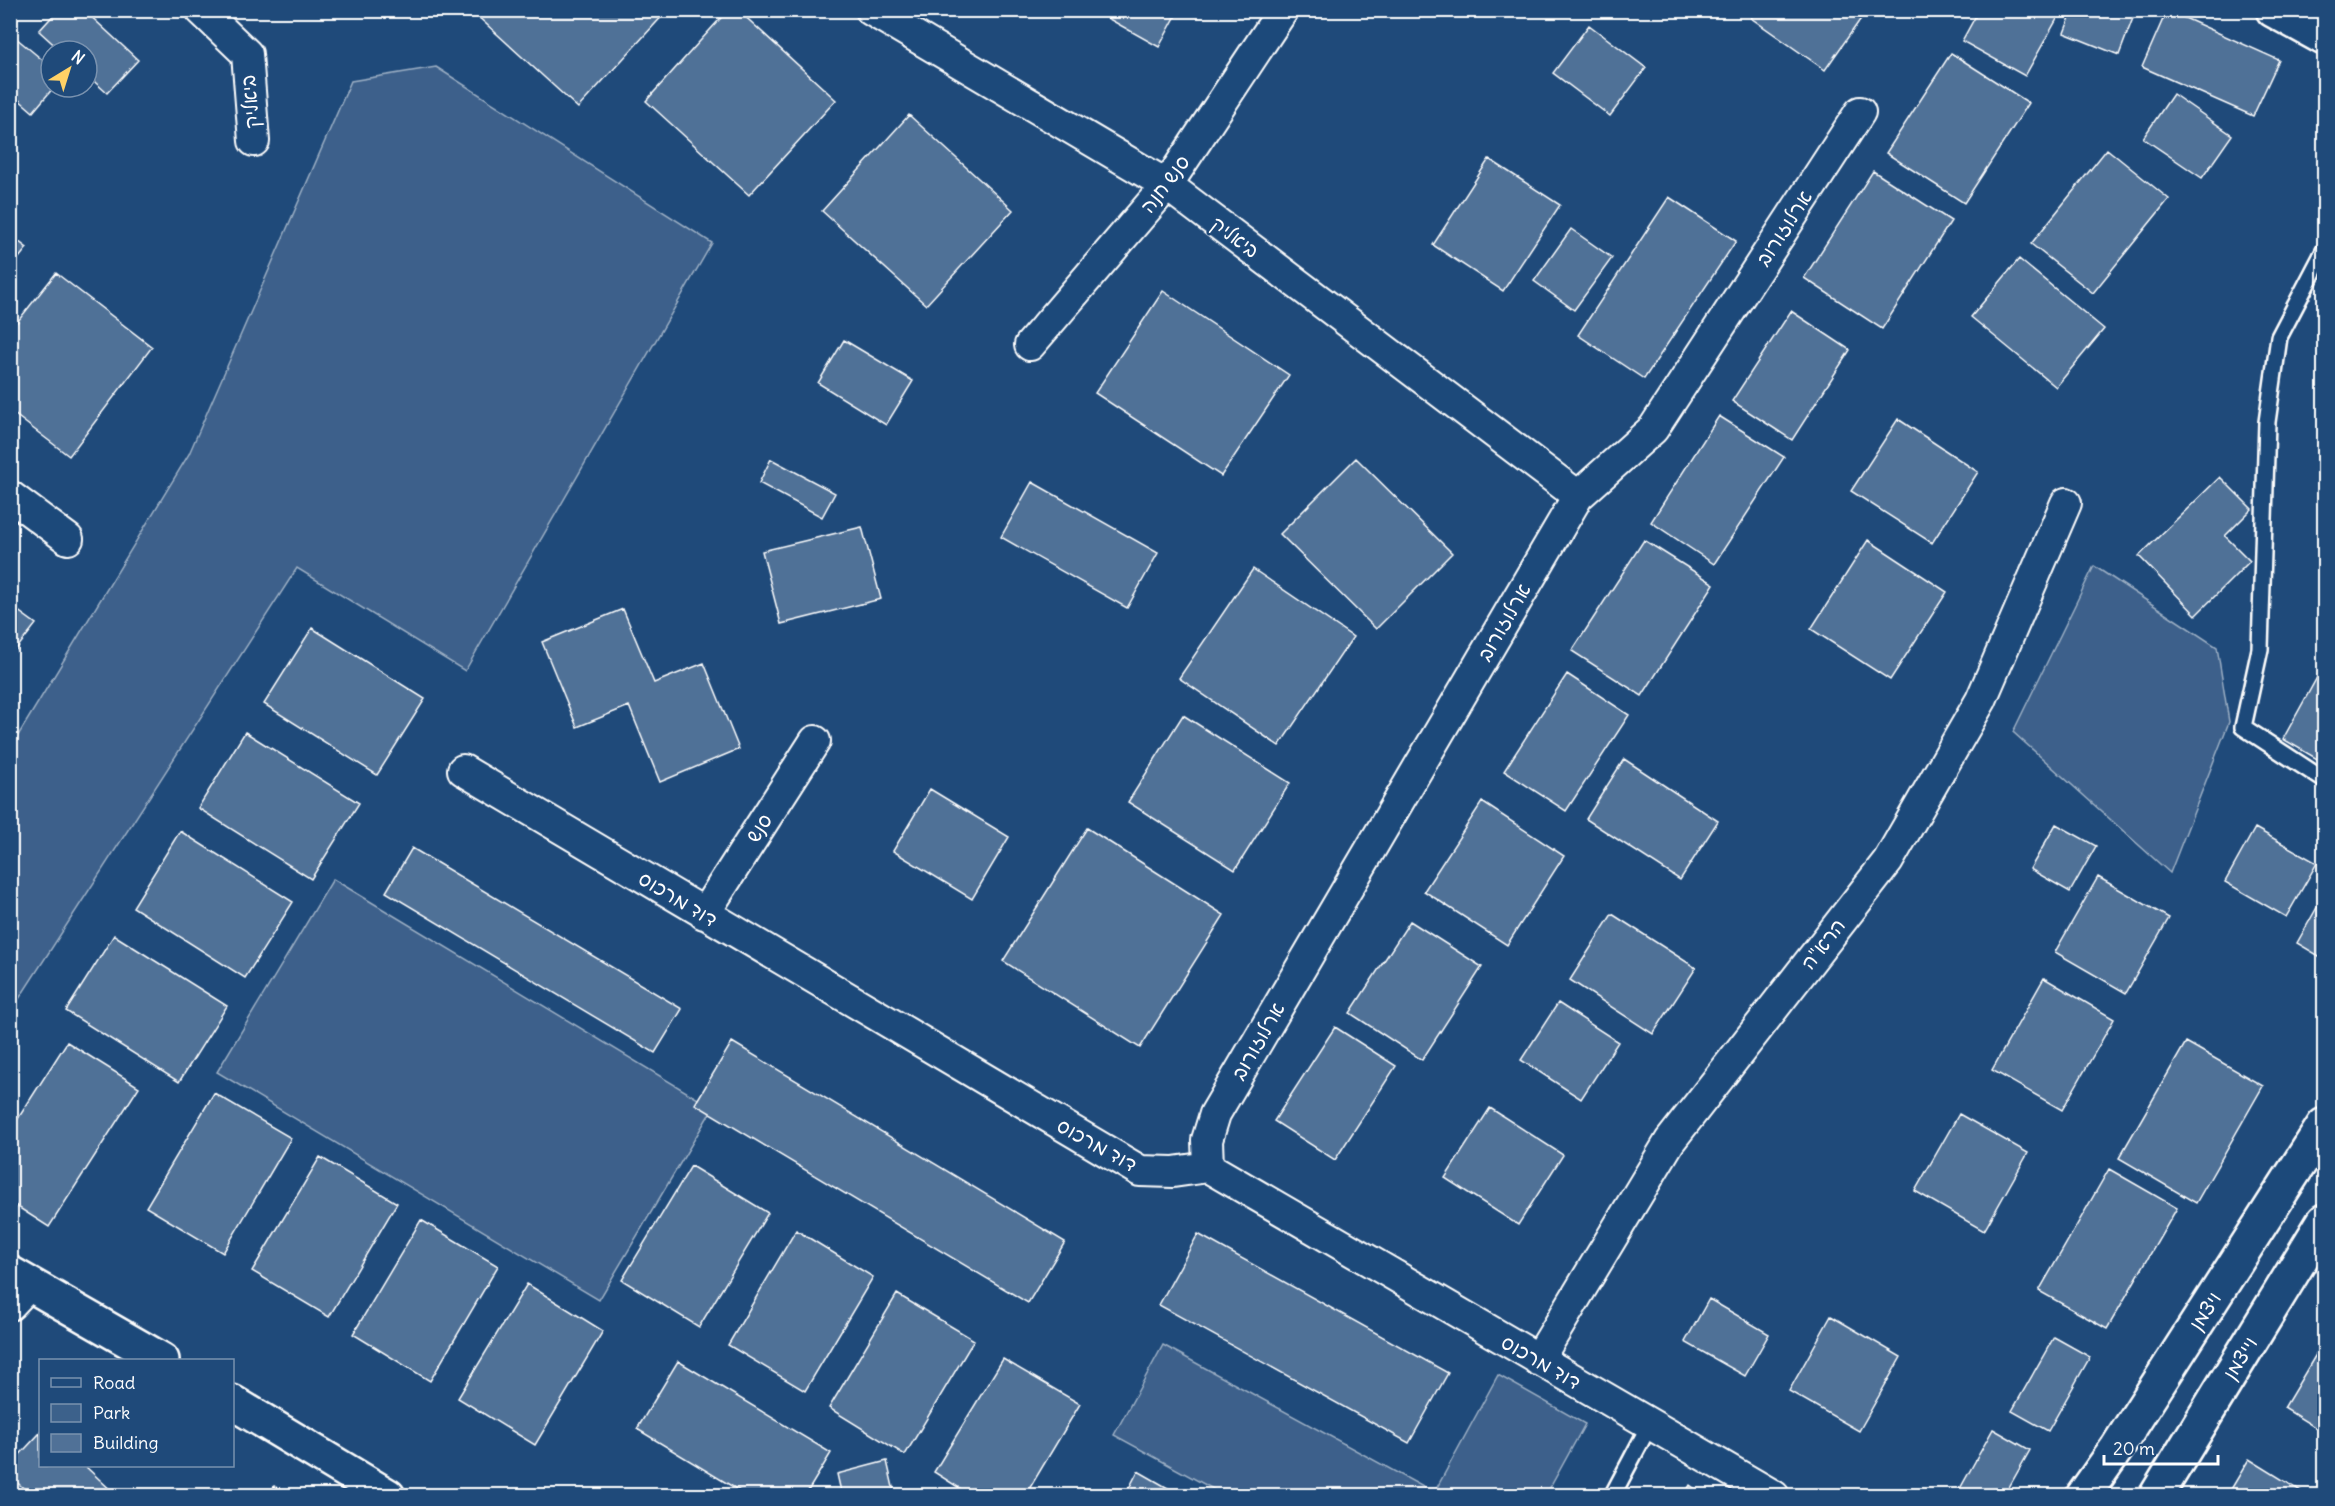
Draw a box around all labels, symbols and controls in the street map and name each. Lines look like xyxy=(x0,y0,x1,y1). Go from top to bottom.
north arrow xyxy=(39,39,99,99)
text: N xyxy=(68,46,89,68)
street label: ביאליק xyxy=(235,74,265,130)
street label: סנש חנה xyxy=(1135,150,1195,218)
street label: ארלוזורוב xyxy=(1750,185,1817,270)
street label: ביאליק xyxy=(1206,210,1264,264)
street label: ארלוזורוב xyxy=(1471,579,1536,665)
street label: סנש xyxy=(740,808,777,847)
street label: דוד מרכוס xyxy=(634,865,722,932)
street label: הרא"ה xyxy=(1795,913,1850,974)
street label: ארלוזורוב xyxy=(1225,998,1290,1084)
street label: דוד מרכוס xyxy=(1053,1112,1142,1177)
street label: ויצמן xyxy=(2183,1287,2227,1335)
street label: דוד מרכוס xyxy=(1497,1329,1585,1394)
street label: וייצמן xyxy=(2217,1332,2263,1384)
legend xyxy=(39,1359,234,1467)
text: Road xyxy=(93,1371,136,1394)
text: Park xyxy=(93,1401,130,1424)
scale bar xyxy=(2104,1428,2218,1466)
text: Building xyxy=(93,1431,158,1454)
text: 20 m xyxy=(2113,1437,2155,1460)

